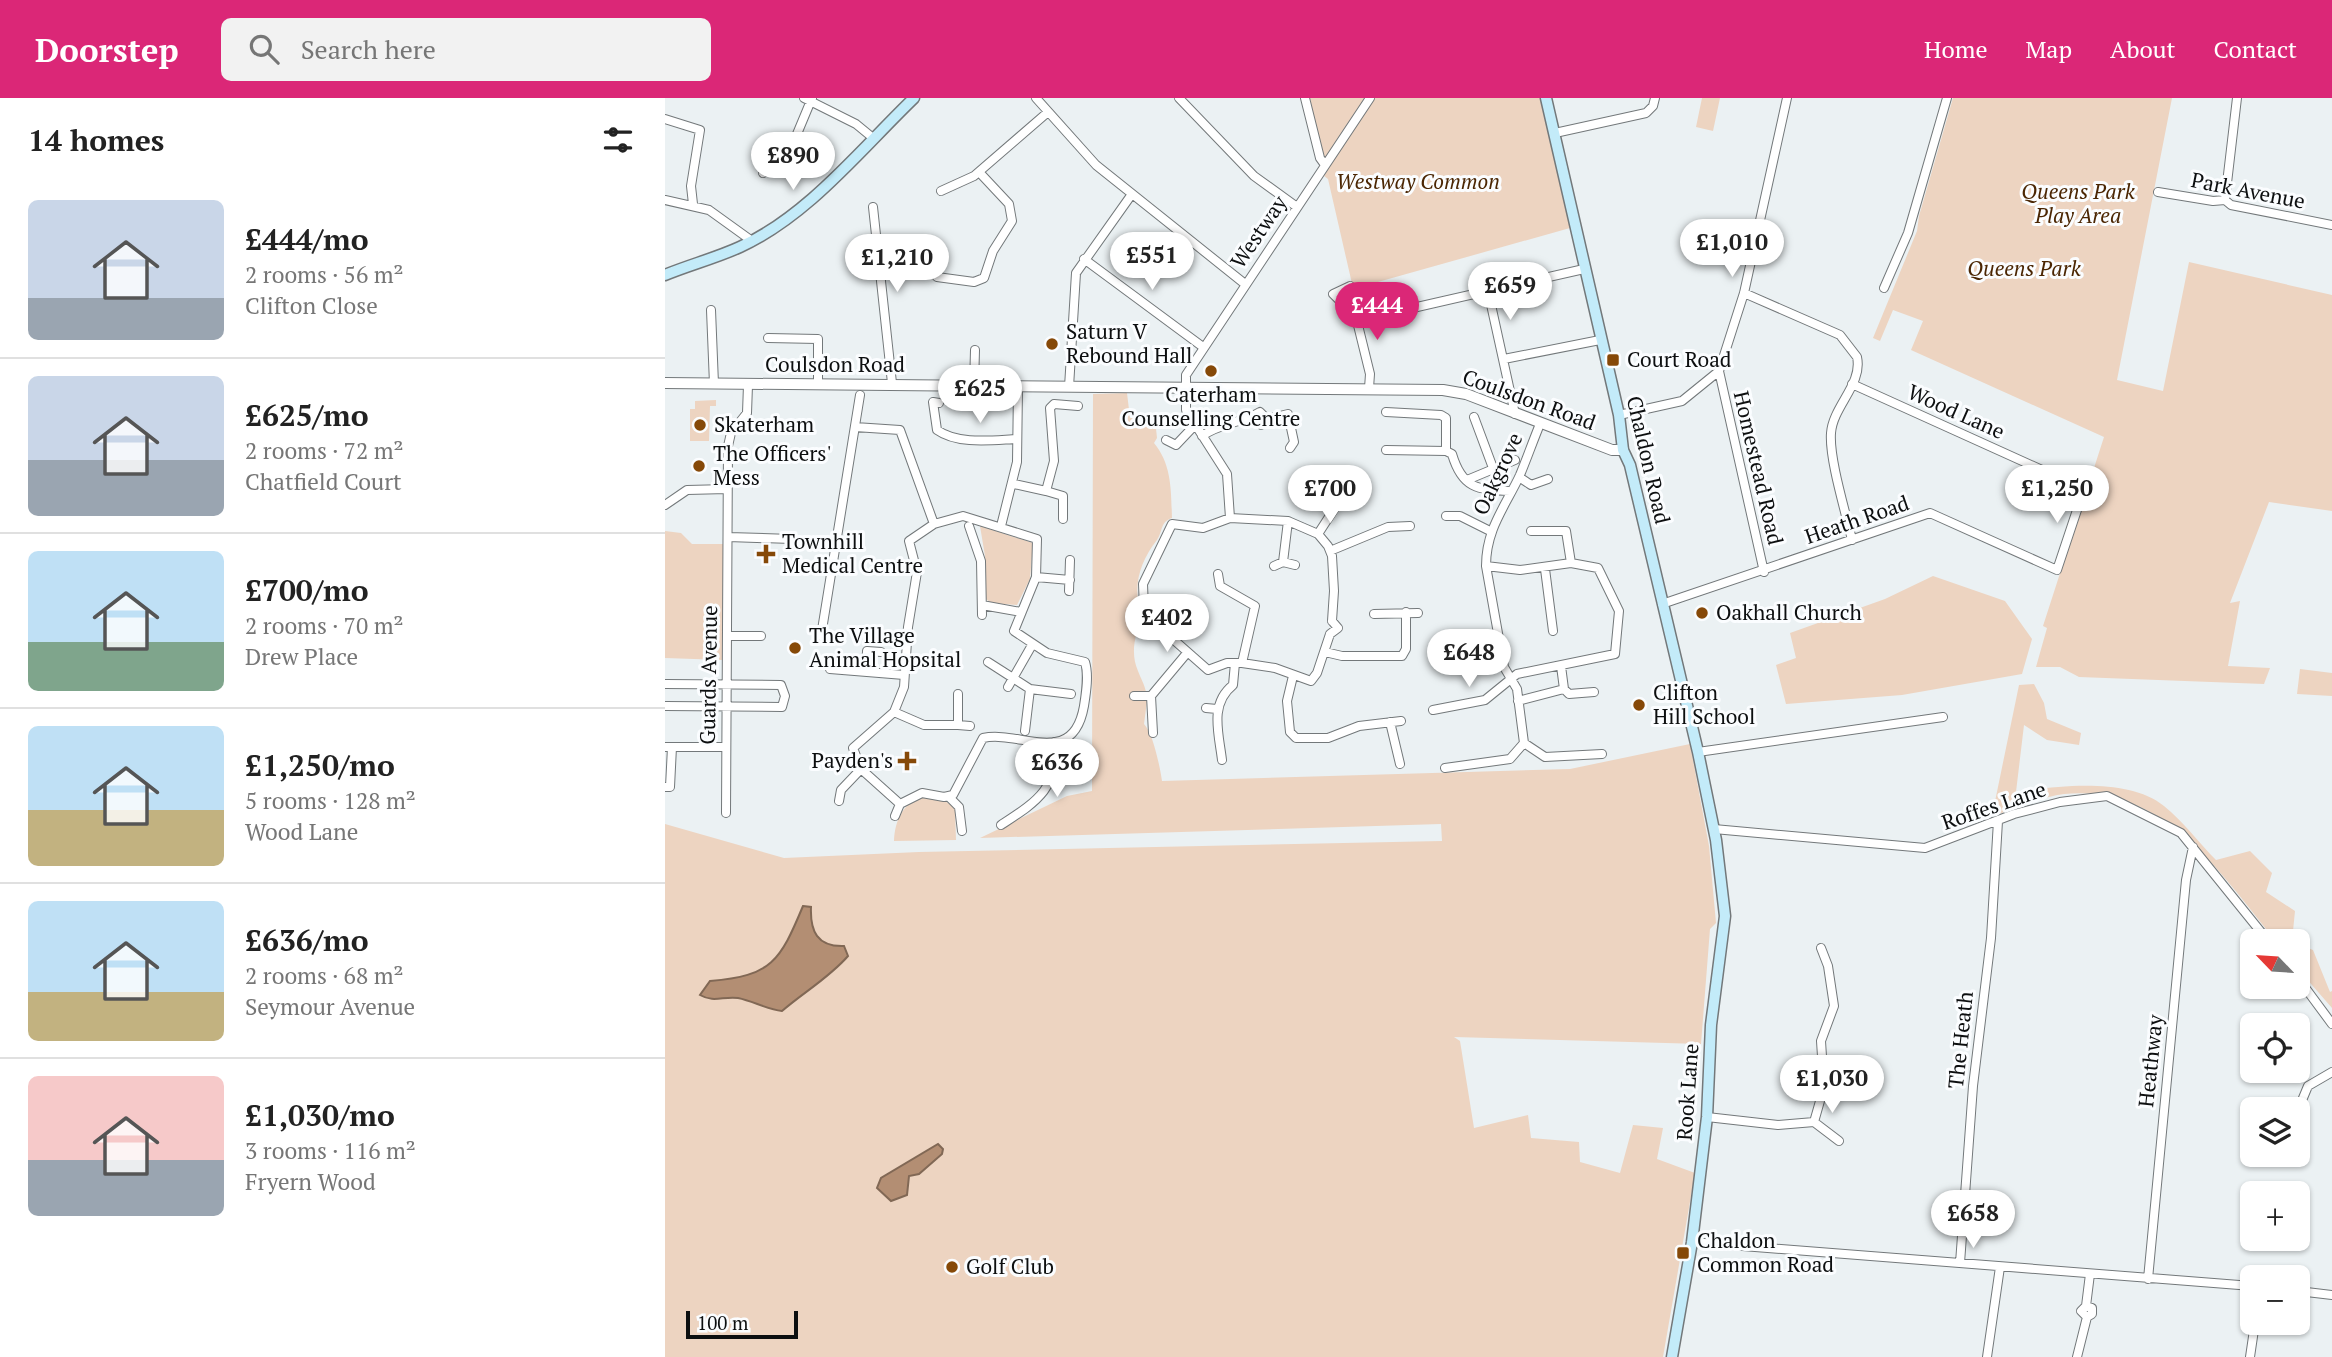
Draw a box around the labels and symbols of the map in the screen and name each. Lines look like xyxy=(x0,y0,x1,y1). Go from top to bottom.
pin: £890 xyxy=(752,132,834,192)
street label: Park Avenue xyxy=(2189,165,2308,215)
park label: Westway Common xyxy=(1336,167,1500,195)
park label: Queens Park Play Area xyxy=(2021,177,2136,229)
street label: Westway xyxy=(1224,189,1293,273)
pin: £1,010 xyxy=(1675,220,1789,279)
pin: £551 xyxy=(1111,232,1193,292)
pin: £1,210 xyxy=(840,234,954,294)
park label: Queens Park xyxy=(1967,254,2082,282)
pin: £659 xyxy=(1469,262,1551,322)
pin: £444 xyxy=(1336,282,1418,342)
place label: Saturn V Rebound Hall xyxy=(1066,317,1192,369)
marker: Saturn V Rebound Hall xyxy=(1044,336,1060,352)
place label: Court Road xyxy=(1627,345,1732,373)
street label: Coulsdon Road xyxy=(765,350,905,378)
marker: Court Road xyxy=(1605,352,1621,368)
street label: Coulsdon Road xyxy=(1459,362,1600,436)
marker: Caterham Counselling Centre xyxy=(1203,363,1219,379)
pin: £625 xyxy=(939,366,1021,425)
street label: Wood Lane xyxy=(1903,377,2009,445)
place label: Caterham Counselling Centre xyxy=(1122,380,1300,432)
street label: Homestead Road xyxy=(1728,388,1790,548)
street label: Chaldon Road xyxy=(1621,393,1677,527)
place label: Skaterham xyxy=(714,410,814,438)
marker: Skaterham xyxy=(692,417,708,433)
street label: Oakgrove xyxy=(1466,428,1528,519)
place label: The Officers' Mess xyxy=(713,439,831,491)
marker: The Officers' Mess xyxy=(691,458,707,474)
pin: £700 xyxy=(1289,466,1371,525)
pin: £1,250 xyxy=(2000,466,2114,525)
street label: Heath Road xyxy=(1801,488,1913,550)
place label: Townhill Medical Centre xyxy=(782,527,923,579)
marker: Townhill Medical Centre xyxy=(756,544,776,564)
pin: £402 xyxy=(1126,594,1208,654)
place label: Oakhall Church xyxy=(1716,598,1862,626)
street label: Guards Avenue xyxy=(693,605,723,745)
marker: Oakhall Church xyxy=(1694,605,1710,621)
place label: The Village Animal Hopsital xyxy=(809,621,961,673)
pin: £648 xyxy=(1428,630,1510,689)
marker: The Village Animal Hopsital xyxy=(787,640,803,656)
place label: Clifton Hill School xyxy=(1653,678,1755,730)
marker: Clifton Hill School xyxy=(1631,697,1647,713)
pin: £636 xyxy=(1016,740,1098,799)
place label: Payden's xyxy=(811,746,893,774)
marker: Payden's xyxy=(899,753,915,769)
street label: Roffes Lane xyxy=(1938,774,2050,836)
north arrow xyxy=(2240,929,2310,999)
street label: The Heath xyxy=(1941,990,1979,1090)
street label: Heathway xyxy=(2131,1013,2169,1109)
street label: Rook Lane xyxy=(1670,1042,1704,1141)
pin: £1,030 xyxy=(1775,1056,1889,1115)
pin: £658 xyxy=(1932,1190,2014,1250)
place label: Chaldon Common Road xyxy=(1697,1226,1834,1278)
marker: Chaldon Common Road xyxy=(1675,1245,1691,1261)
place label: Golf Club xyxy=(966,1252,1054,1280)
marker: Golf Club xyxy=(944,1259,960,1275)
scale bar xyxy=(686,1308,798,1340)

